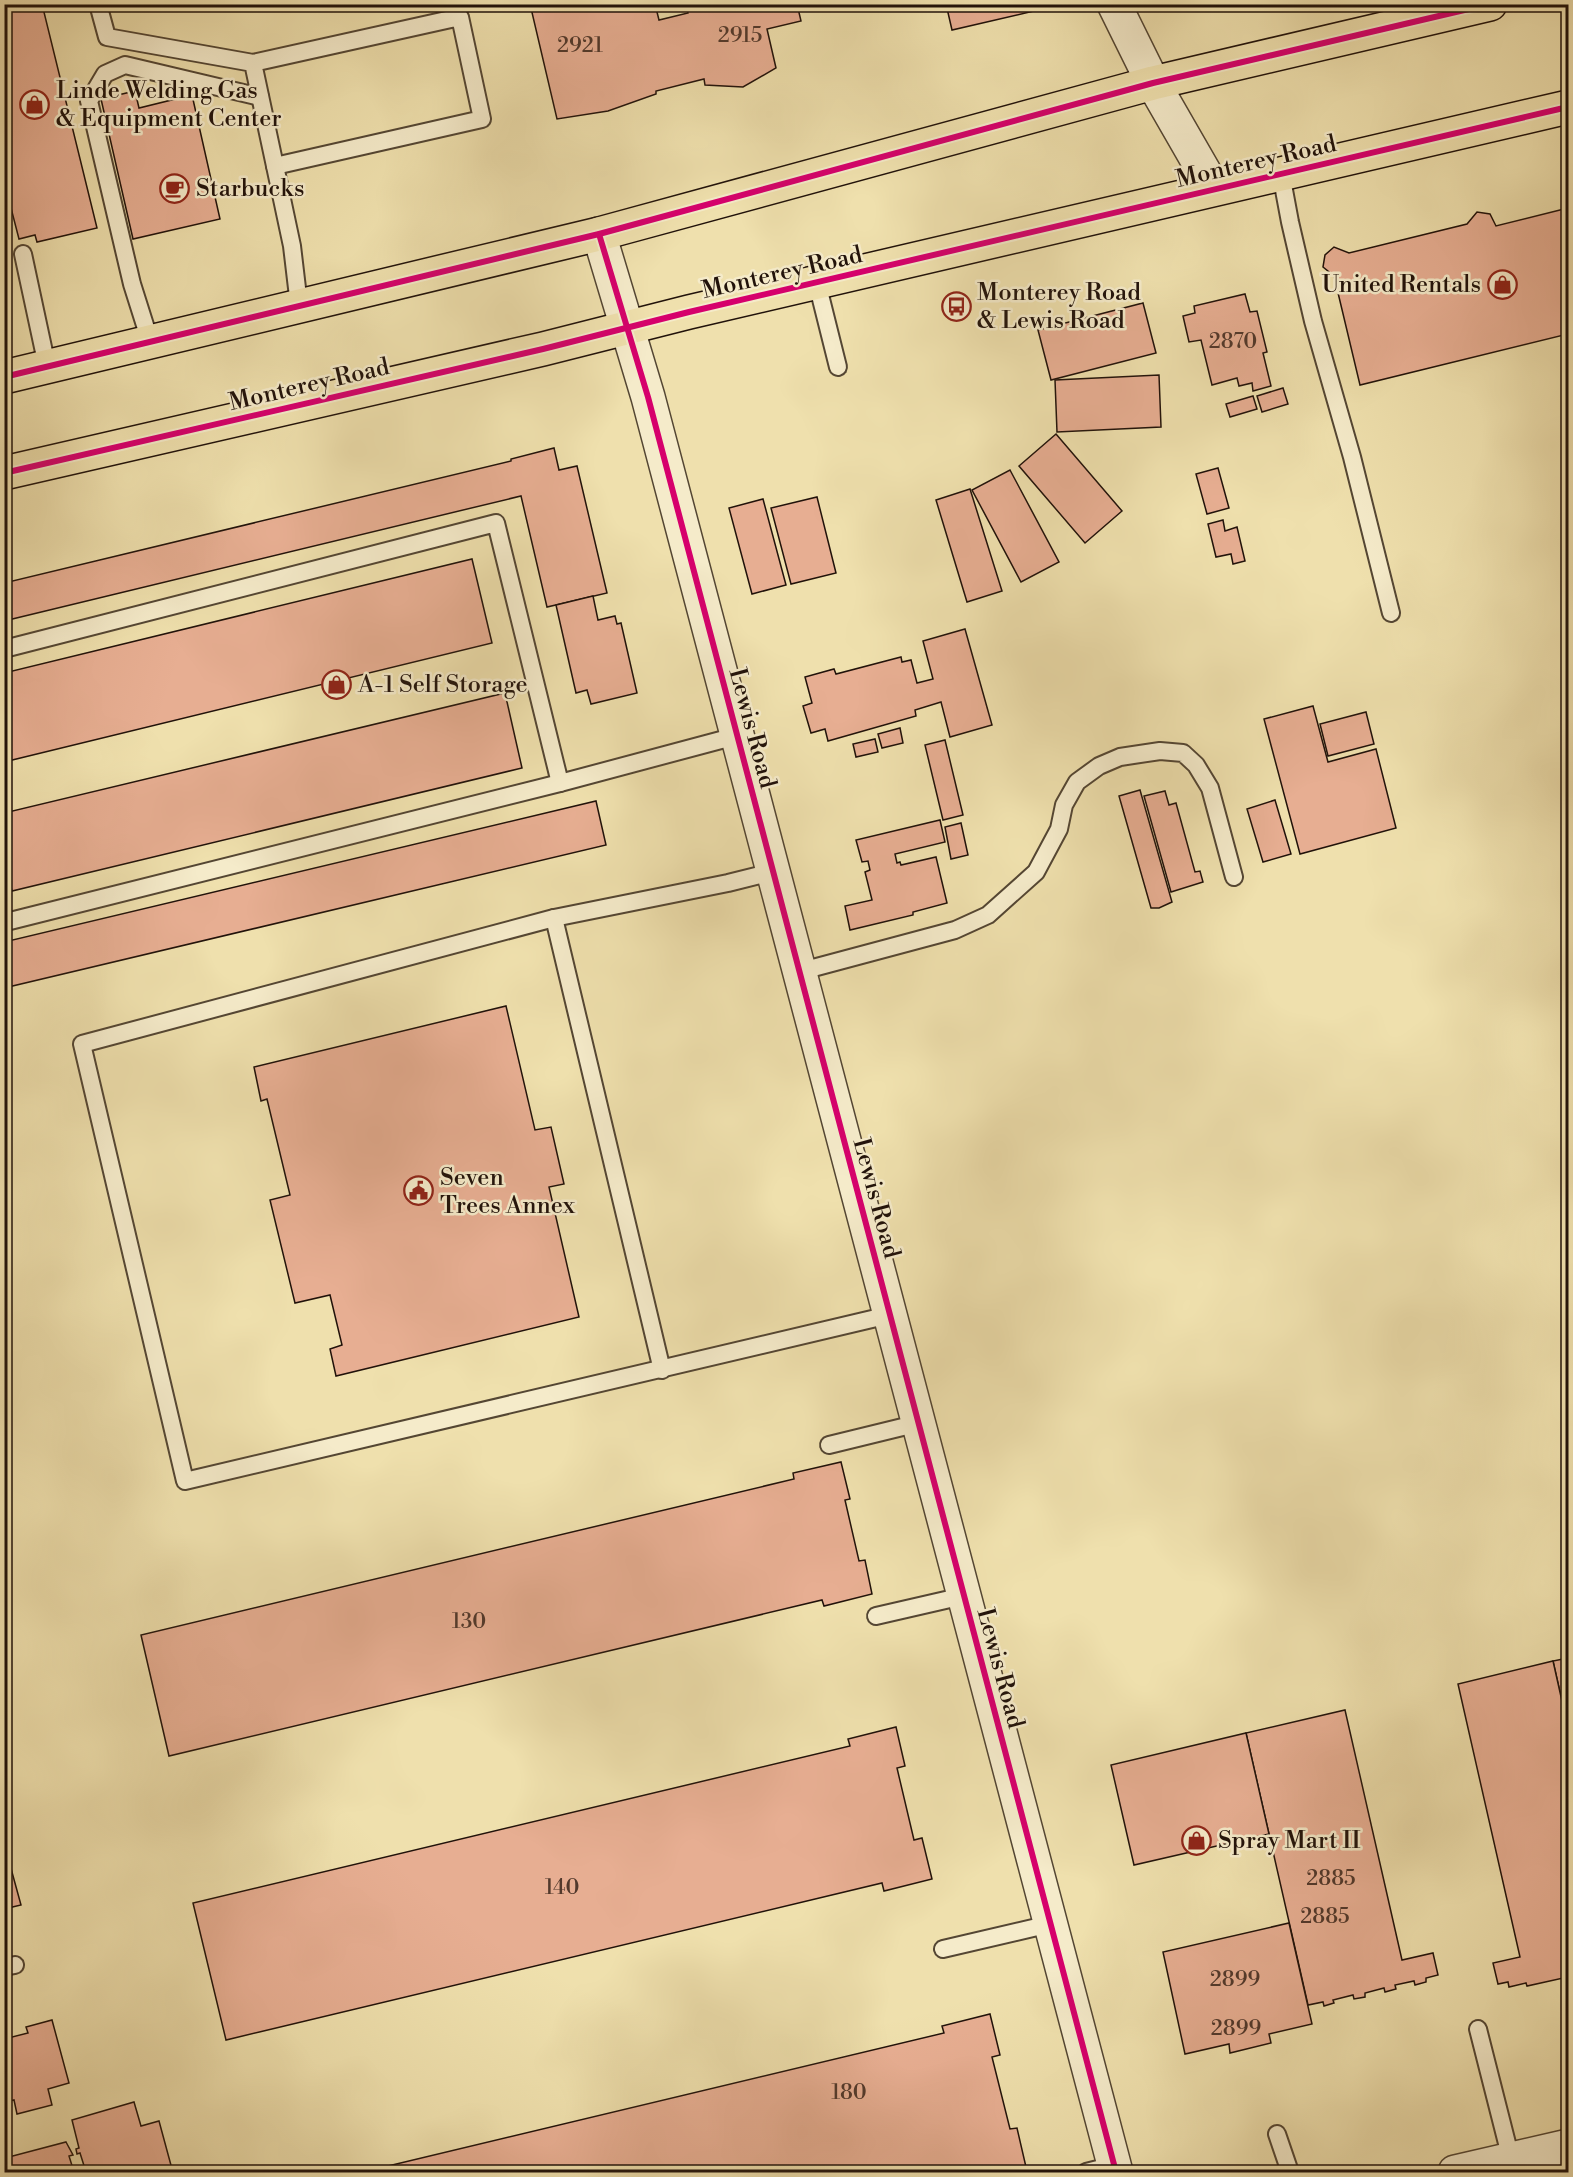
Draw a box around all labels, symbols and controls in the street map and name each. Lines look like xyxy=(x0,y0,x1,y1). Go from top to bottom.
house number: 2915 xyxy=(718,23,762,49)
house number: 2921 xyxy=(557,33,603,59)
place label: Linde Welding Gas & Equipment Center xyxy=(56,76,282,134)
shop icon: Linde Welding Gas & Equipment Center xyxy=(19,88,51,120)
street label: Monterey Road xyxy=(1173,129,1340,195)
cafe icon: Starbucks xyxy=(159,172,191,204)
place label: Starbucks xyxy=(196,174,304,204)
street label: Monterey Road xyxy=(699,240,866,306)
shop icon: United Rentals xyxy=(1486,268,1518,300)
place label: United Rentals xyxy=(1321,270,1481,300)
place label: Monterey Road & Lewis Road xyxy=(977,278,1141,336)
bus stop icon: Monterey Road & Lewis Road xyxy=(940,290,972,322)
house number: 2870 xyxy=(1209,329,1257,355)
street label: Monterey Road xyxy=(226,352,393,418)
street label: Lewis Road xyxy=(722,665,783,792)
shop icon: A-1 Self Storage xyxy=(321,668,353,700)
place label: A-1 Self Storage xyxy=(357,670,528,700)
street label: Lewis Road xyxy=(846,1135,907,1262)
place label: Seven Trees Annex xyxy=(440,1163,576,1221)
public building icon: Seven Trees Annex xyxy=(403,1175,435,1207)
street label: Lewis Road xyxy=(970,1605,1031,1732)
house number: 130 xyxy=(452,1609,486,1635)
shop icon: Spray Mart II xyxy=(1181,1824,1213,1856)
place label: Spray Mart II xyxy=(1218,1826,1361,1856)
house number: 2885 xyxy=(1306,1866,1356,1892)
house number: 140 xyxy=(545,1875,579,1901)
house number: 2885 xyxy=(1300,1904,1350,1930)
house number: 2899 xyxy=(1210,1967,1260,1993)
house number: 2899 xyxy=(1211,2016,1261,2042)
house number: 180 xyxy=(831,2080,867,2106)

